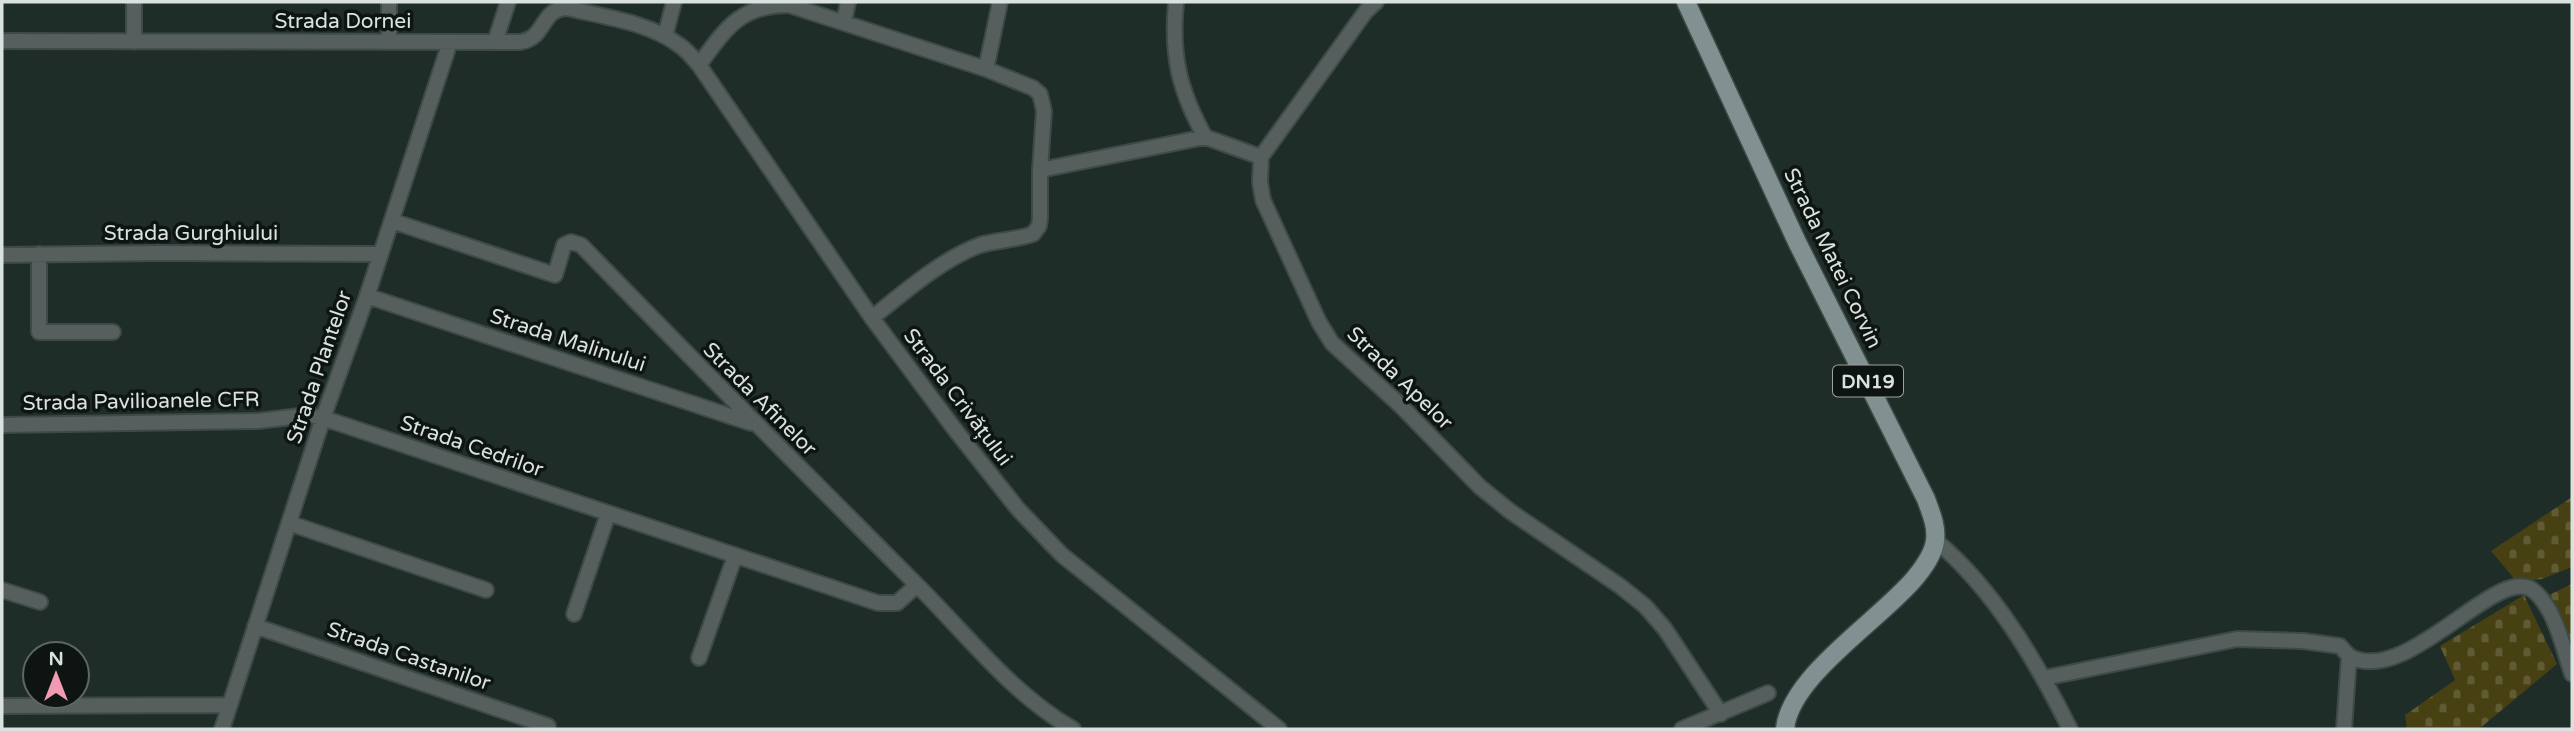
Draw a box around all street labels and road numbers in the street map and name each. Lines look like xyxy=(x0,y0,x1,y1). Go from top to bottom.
street label: Strada Dornei xyxy=(275,9,411,34)
street label: Strada Matei Corvin xyxy=(1778,164,1887,352)
street label: Strada Gurghiului xyxy=(104,221,278,246)
street label: Strada Plantelor xyxy=(282,287,357,447)
street label: Strada Malinului xyxy=(487,304,649,377)
street label: Strada Apelor xyxy=(1341,322,1458,435)
street label: Strada Crivățului xyxy=(898,324,1017,471)
street label: Strada Afinelor xyxy=(698,337,822,461)
road number: DN19 xyxy=(1833,366,1903,396)
street label: Strada Pavilioanele CFR xyxy=(22,387,260,416)
street label: Strada Cedrilor xyxy=(397,410,547,483)
street label: Strada Castanilor xyxy=(324,617,494,696)

